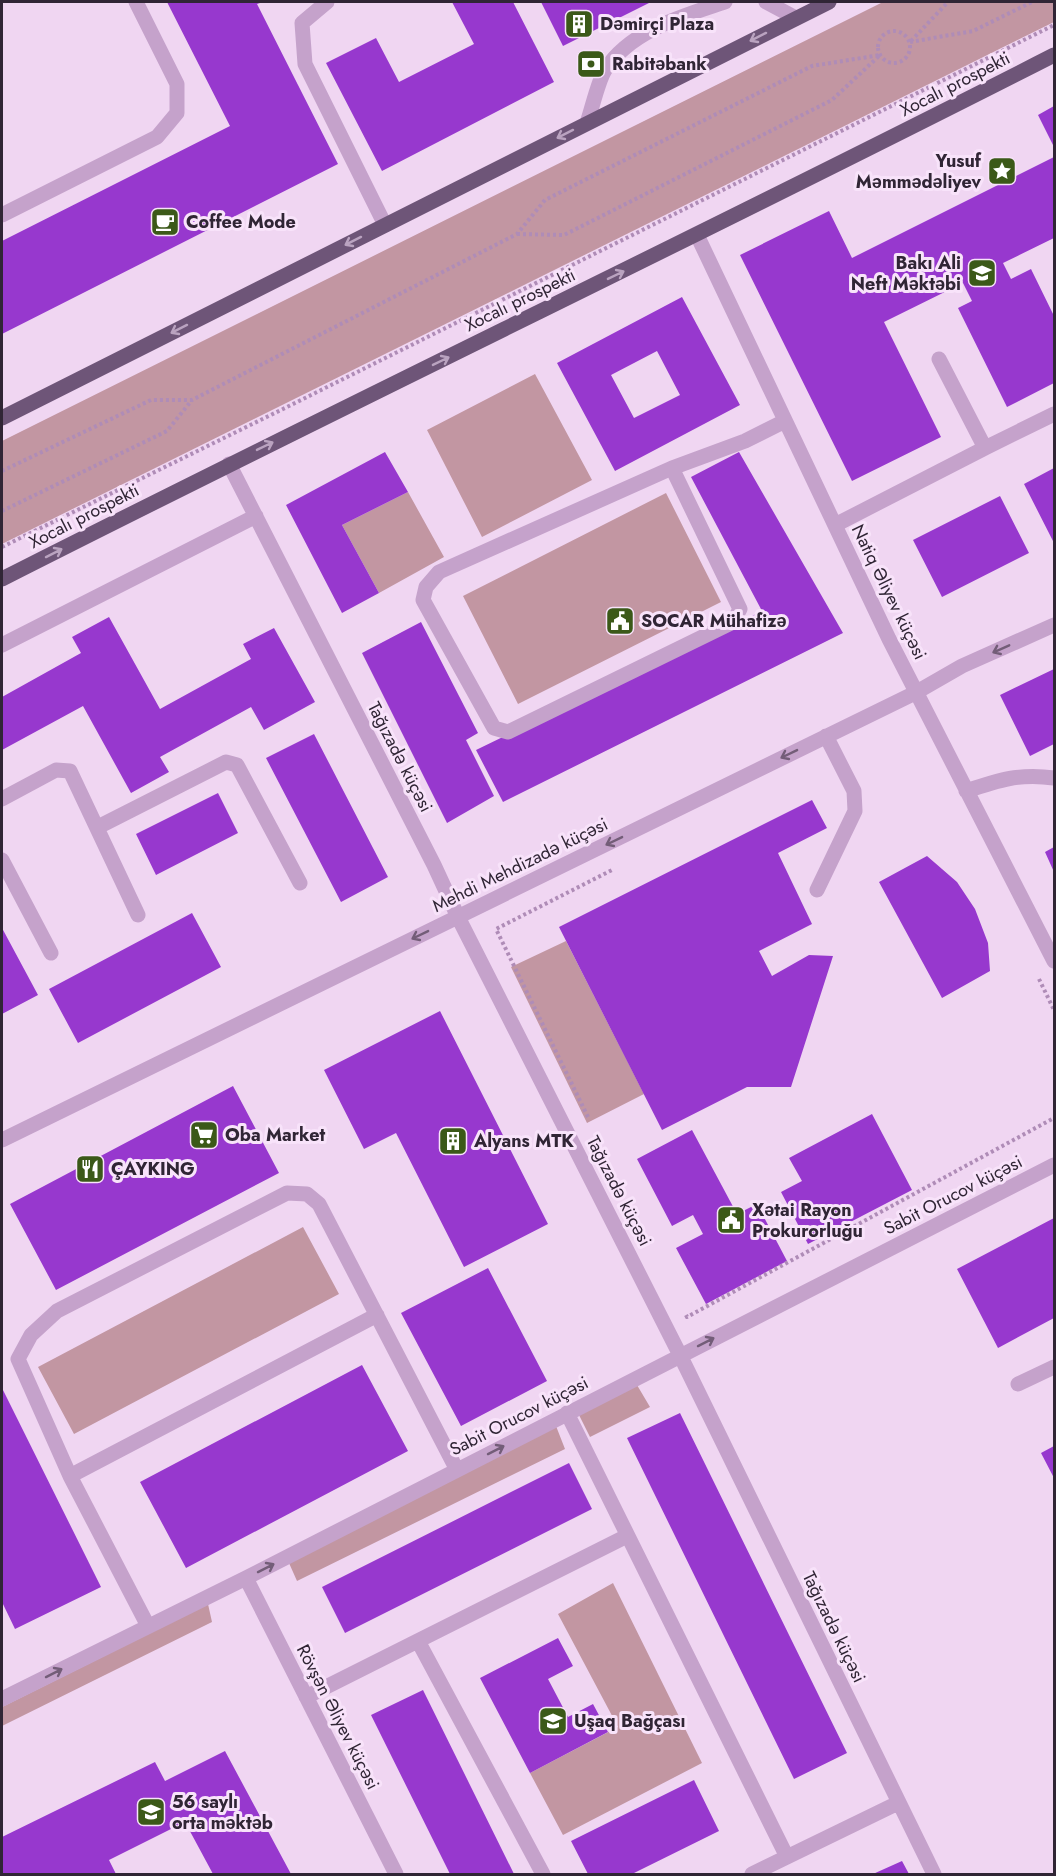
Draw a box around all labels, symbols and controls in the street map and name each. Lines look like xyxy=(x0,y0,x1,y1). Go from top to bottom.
building icon: Dəmirçi Plaza xyxy=(563,8,595,40)
place label: Dəmirçi Plaza xyxy=(600,11,714,37)
one-way arrow xyxy=(749,32,767,43)
street label: Xocalı prospekti xyxy=(895,45,1015,123)
bank icon: Rabitəbank xyxy=(575,48,607,80)
place label: Rabitəbank xyxy=(612,51,707,77)
one-way arrow xyxy=(556,129,574,140)
place label: Yusuf Məmmədəliyev xyxy=(856,148,982,195)
place icon: Yusuf Məmmədəliyev xyxy=(986,155,1018,187)
cafe icon: Coffee Mode xyxy=(149,206,181,238)
place label: Coffee Mode xyxy=(186,209,296,235)
one-way arrow xyxy=(345,235,362,247)
place label: Bakı Ali Neft Məktəbi xyxy=(851,250,961,297)
school or university icon: Bakı Ali Neft Məktəbi xyxy=(966,257,998,289)
street label: Xocalı prospekti xyxy=(460,262,580,338)
one-way arrow xyxy=(606,269,624,280)
one-way arrow xyxy=(170,323,188,335)
one-way arrow xyxy=(431,354,449,366)
one-way arrow xyxy=(256,440,274,452)
street label: Xocalı prospekti xyxy=(24,477,144,555)
street label: Natiq Əliyev küçəsi xyxy=(845,520,933,664)
one-way arrow xyxy=(44,547,62,558)
public building icon: SOCAR Mühafizə xyxy=(604,605,636,637)
place label: SOCAR Mühafizə xyxy=(641,608,787,634)
one-way arrow xyxy=(993,643,1011,655)
street label: Tağızadə küçəsi xyxy=(361,697,439,817)
one-way arrow xyxy=(780,749,798,761)
street label: Mehdi Mehdizadə küçəsi xyxy=(428,811,612,919)
one-way arrow xyxy=(606,835,624,847)
one-way arrow xyxy=(412,930,430,942)
supermarket icon: Oba Market xyxy=(188,1119,220,1151)
place label: Oba Market xyxy=(225,1122,326,1148)
building icon: Alyans MTK xyxy=(437,1125,469,1157)
place label: Alyans MTK xyxy=(473,1128,574,1154)
street label: Tağızadə küçəsi xyxy=(580,1131,658,1251)
street label: Sabit Orucov küçəsi xyxy=(879,1149,1027,1241)
restaurant icon: ÇAYKING xyxy=(74,1153,106,1185)
place label: ÇAYKING xyxy=(111,1156,195,1182)
place label: Xətai Rayon Prokurorluğu xyxy=(752,1197,863,1244)
public building icon: Xətai Rayon Prokurorluğu xyxy=(715,1204,747,1236)
one-way arrow xyxy=(697,1335,715,1347)
street label: Sabit Orucov küçəsi xyxy=(445,1370,593,1462)
one-way arrow xyxy=(486,1444,504,1455)
one-way arrow xyxy=(257,1561,275,1573)
street label: Tağızadə küçəsi xyxy=(796,1567,872,1687)
street label: Rövşən Əliyev küçəsi xyxy=(290,1640,386,1794)
one-way arrow xyxy=(44,1667,62,1679)
school or university icon: Uşaq Bağçası xyxy=(537,1705,569,1737)
place label: Uşaq Bağçası xyxy=(574,1708,685,1734)
place label: 56 saylı orta məktəb xyxy=(172,1789,273,1836)
school or university icon: 56 saylı orta məktəb xyxy=(135,1796,167,1828)

